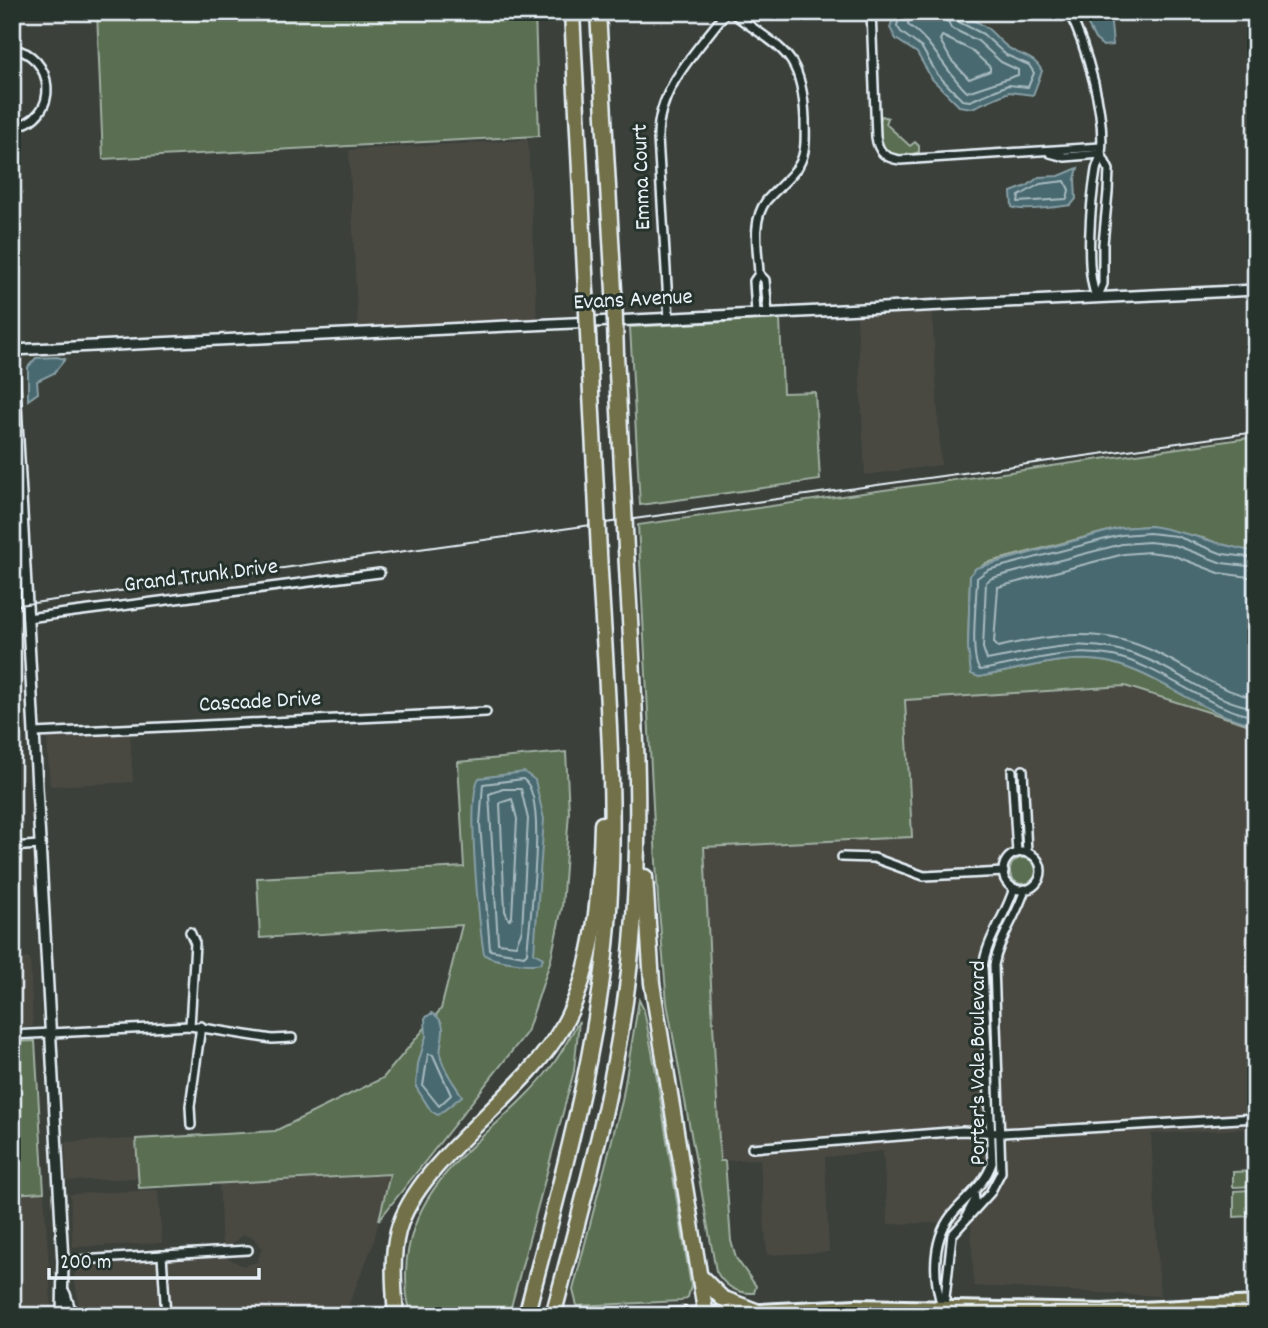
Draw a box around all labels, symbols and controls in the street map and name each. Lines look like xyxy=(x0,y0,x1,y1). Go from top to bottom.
street label: Emma Court xyxy=(625,123,661,231)
street label: Evans Avenue xyxy=(573,281,693,321)
street label: Grand Trunk Drive xyxy=(122,551,280,603)
street label: Cascade Drive xyxy=(198,683,322,723)
street label: Porter's Vale Boulevard xyxy=(963,961,996,1165)
scale bar xyxy=(49,1237,259,1281)
text: 200 m xyxy=(60,1249,111,1279)

